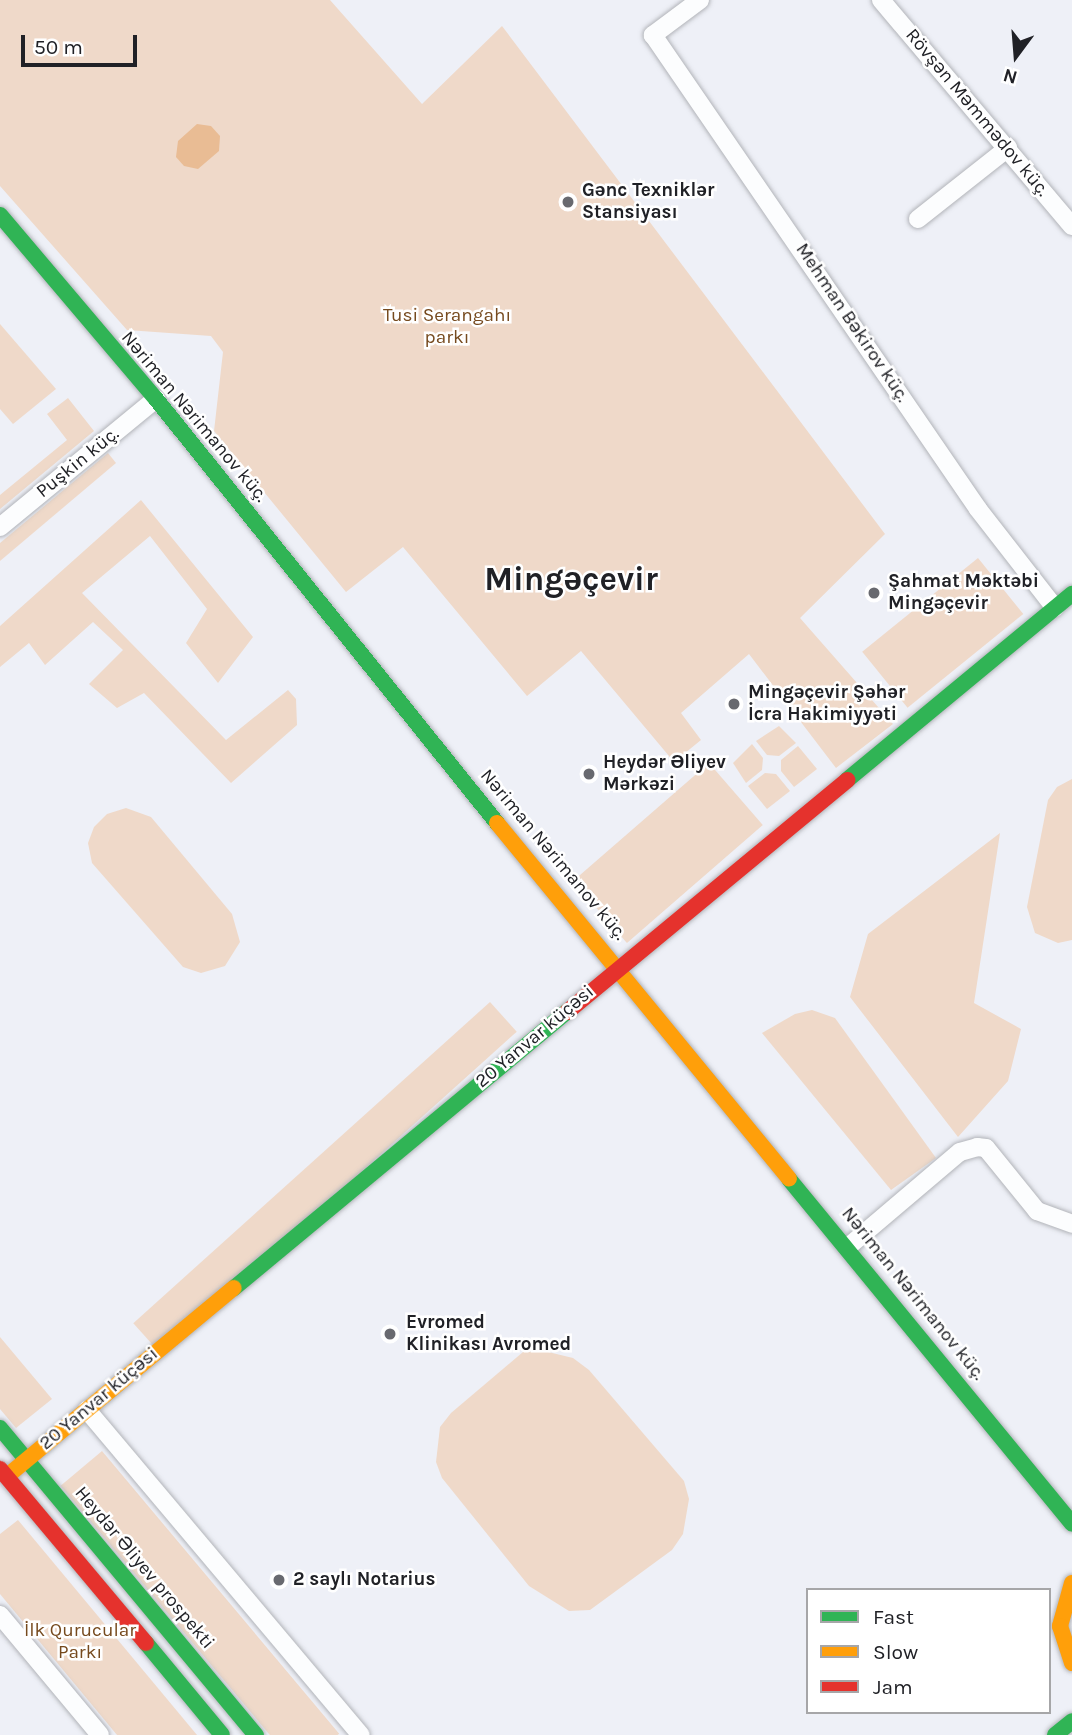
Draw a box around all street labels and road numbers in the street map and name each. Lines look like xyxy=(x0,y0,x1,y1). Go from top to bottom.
street label: Rövşən Məmmədov küç. xyxy=(900,24,1054,202)
street label: Mehman Bəkirov küç. xyxy=(790,239,914,407)
street label: Nəriman Nərimanov küç. xyxy=(116,327,272,507)
street label: Puşkin küç. xyxy=(32,423,124,503)
street label: Nəriman Nərimanov küç. xyxy=(475,765,631,945)
street label: 20 Yanvar küçəsi xyxy=(471,981,599,1093)
street label: Nəriman Nərimanov küç. xyxy=(836,1203,990,1385)
street label: 20 Yanvar küçəsi xyxy=(35,1343,163,1455)
street label: Heydər Əliyev prospekti xyxy=(69,1482,219,1654)

